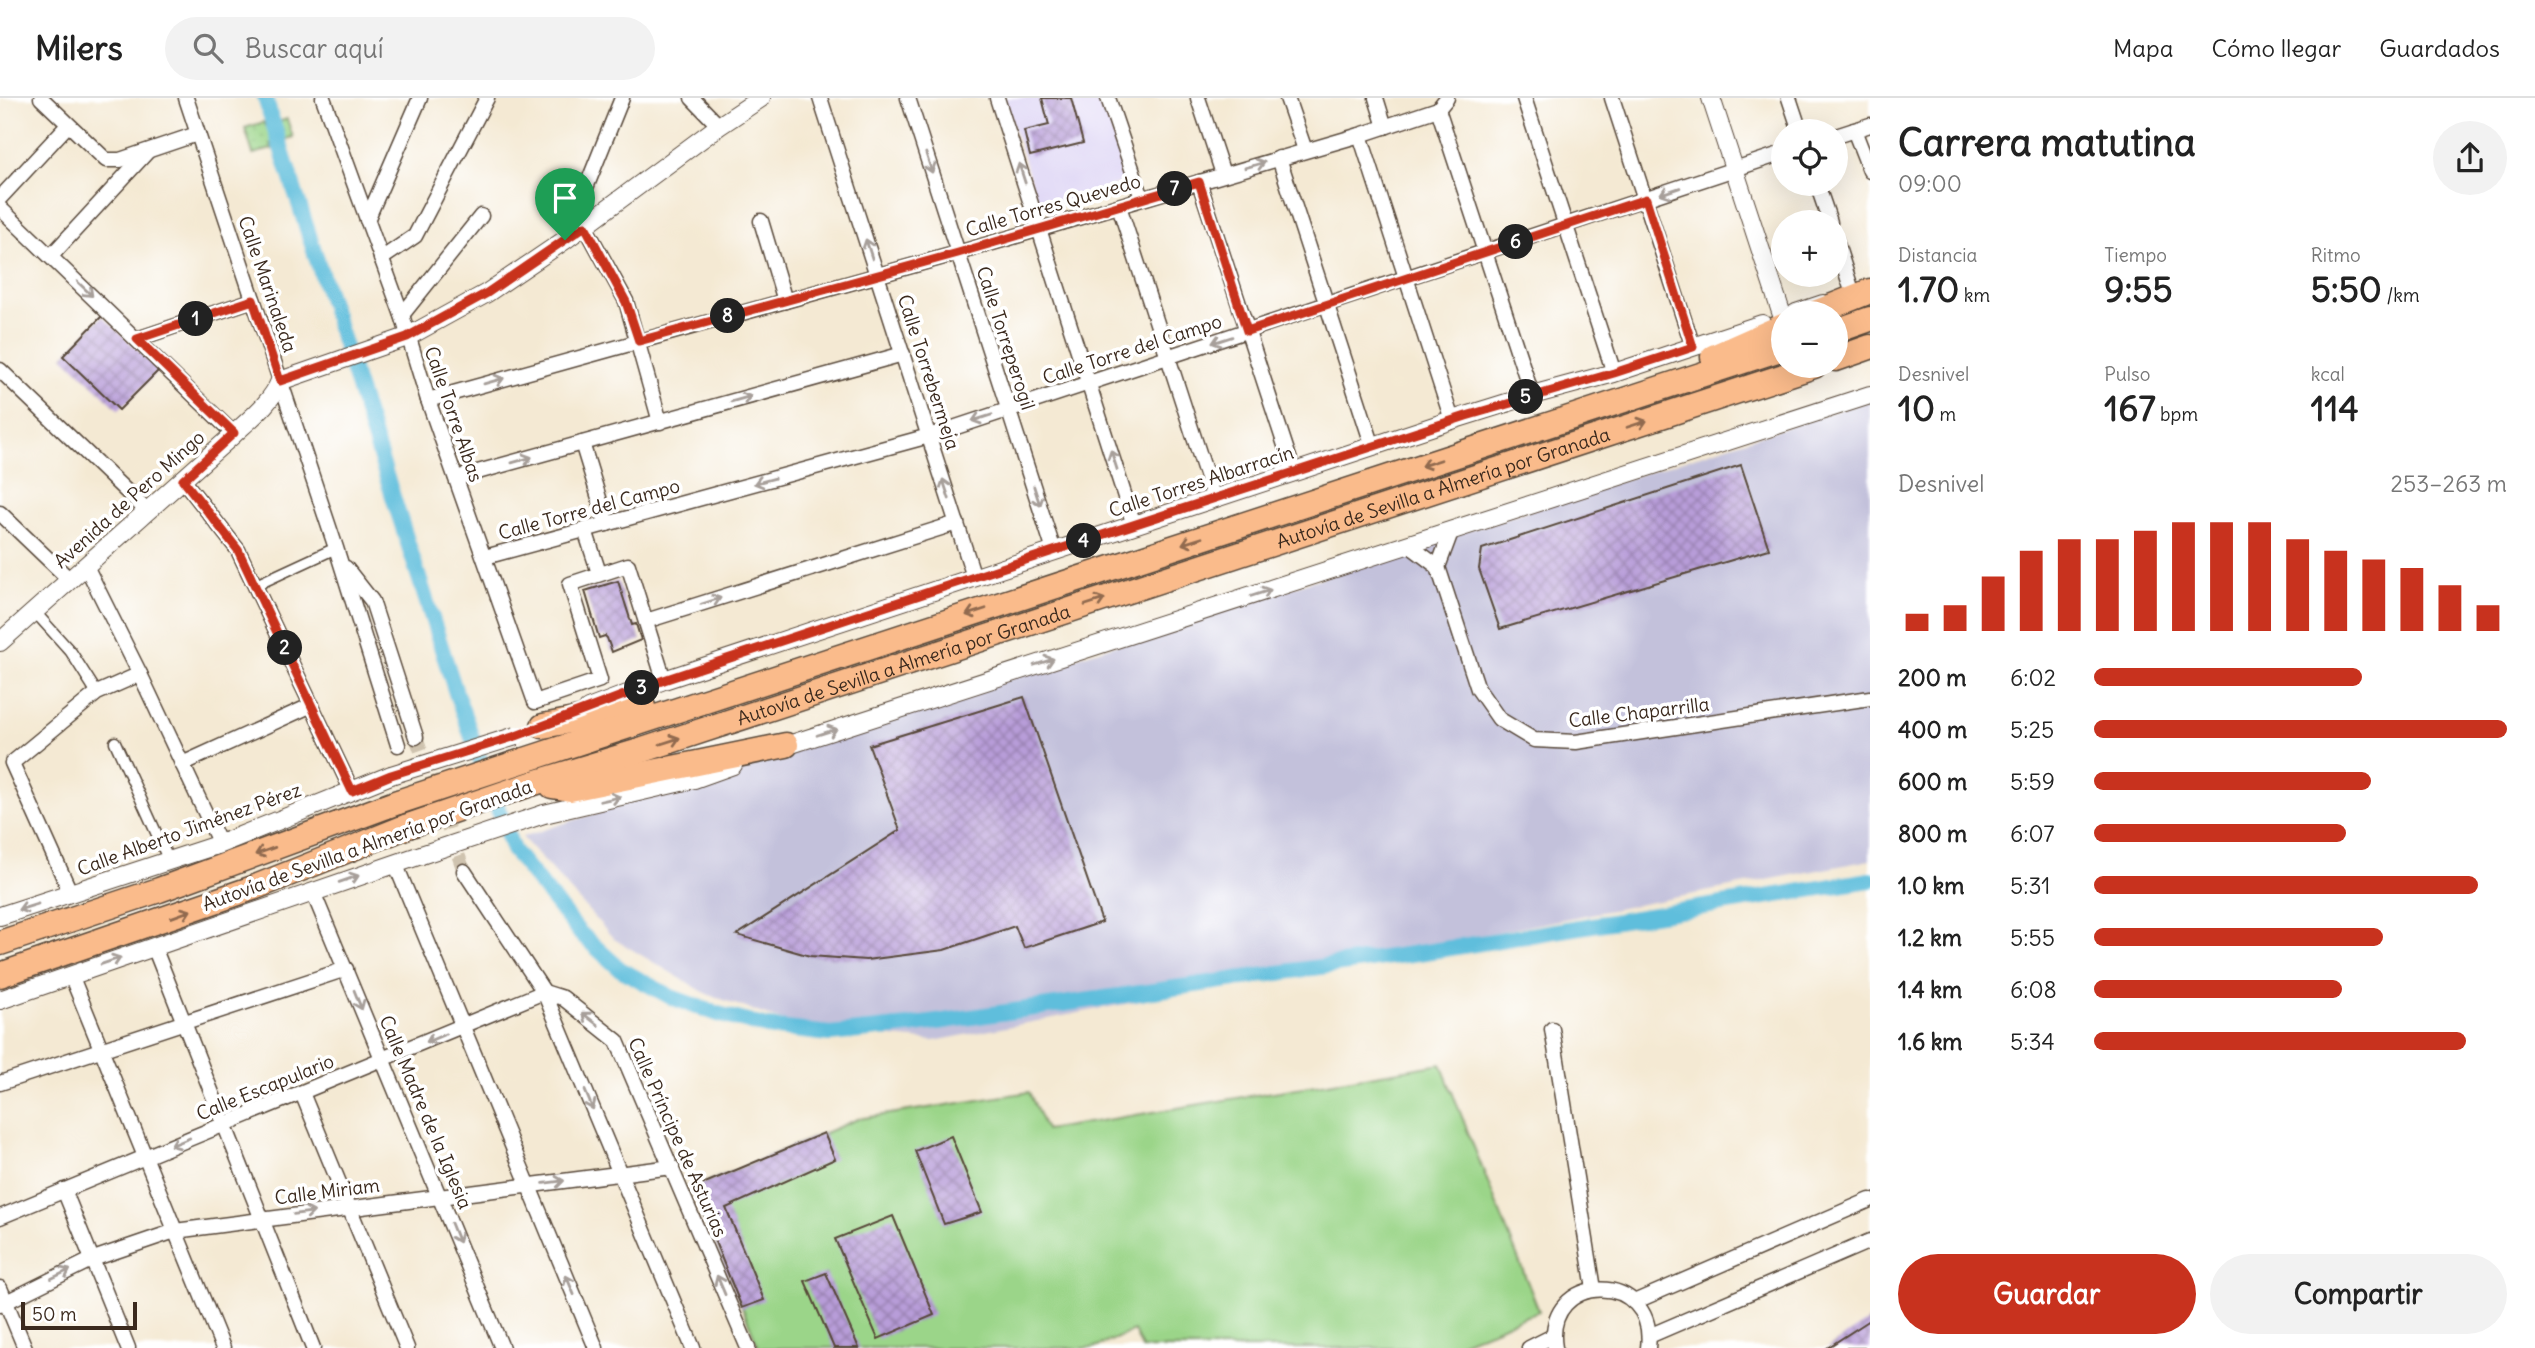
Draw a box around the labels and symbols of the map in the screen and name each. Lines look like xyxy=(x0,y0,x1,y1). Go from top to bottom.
one-way arrow xyxy=(924,152,937,174)
one-way arrow xyxy=(1243,158,1265,171)
one-way arrow xyxy=(1014,163,1027,185)
pin xyxy=(535,168,595,240)
street label: Calle Torres Quevedo xyxy=(963,169,1143,241)
pin: 7 xyxy=(1158,172,1192,206)
one-way arrow xyxy=(1660,186,1682,198)
street label: Calle Marinaleda xyxy=(233,212,303,356)
pin: 6 xyxy=(1498,225,1534,260)
one-way arrow xyxy=(861,238,874,260)
street label: Calle Torreperogil xyxy=(971,263,1041,413)
one-way arrow xyxy=(76,280,93,297)
street label: Calle Torrebermeja xyxy=(893,291,965,453)
pin: 8 xyxy=(710,298,746,333)
pin: 1 xyxy=(178,302,214,336)
street label: Calle Torre del Campo xyxy=(1039,309,1225,389)
one-way arrow xyxy=(1211,334,1233,347)
street label: Calle Torre Albas xyxy=(420,343,488,485)
one-way arrow xyxy=(483,374,505,387)
pin: 5 xyxy=(1508,380,1544,414)
one-way arrow xyxy=(730,392,752,405)
one-way arrow xyxy=(972,413,994,425)
one-way arrow xyxy=(1626,416,1648,429)
street label: Autovía de Sevilla a Almería por Granada xyxy=(1273,422,1613,553)
street label: Avenida de Pero Mingo xyxy=(49,425,209,573)
street label: Calle Torres Albarracín xyxy=(1106,440,1296,522)
one-way arrow xyxy=(1106,449,1119,471)
one-way arrow xyxy=(510,453,532,466)
one-way arrow xyxy=(1421,458,1443,470)
street label: Calle Torre del Campo xyxy=(496,473,682,545)
one-way arrow xyxy=(753,475,775,488)
one-way arrow xyxy=(939,478,952,500)
one-way arrow xyxy=(1031,485,1044,507)
pin: 4 xyxy=(1066,524,1102,558)
one-way arrow xyxy=(1181,535,1203,548)
one-way arrow xyxy=(1249,586,1271,598)
one-way arrow xyxy=(699,593,721,606)
one-way arrow xyxy=(1084,594,1106,607)
street label: Autovía de Sevilla a Almería por Granada xyxy=(734,599,1073,730)
one-way arrow xyxy=(965,607,987,619)
pin: 2 xyxy=(268,630,302,666)
one-way arrow xyxy=(1033,655,1055,668)
pin: 3 xyxy=(624,670,660,706)
street label: Calle Chaparrilla xyxy=(1567,691,1711,733)
one-way arrow xyxy=(816,725,838,737)
one-way arrow xyxy=(658,734,680,746)
street label: Autovía de Sevilla a Almería por Granada xyxy=(199,774,535,916)
street label: Calle Alberto Jiménez Pérez xyxy=(74,777,304,881)
one-way arrow xyxy=(598,792,621,805)
one-way arrow xyxy=(254,846,276,859)
one-way arrow xyxy=(338,872,360,885)
one-way arrow xyxy=(17,902,39,915)
one-way arrow xyxy=(169,907,191,919)
one-way arrow xyxy=(99,954,121,966)
one-way arrow xyxy=(353,988,366,1010)
one-way arrow xyxy=(581,1011,599,1026)
street label: Calle Madre de la Iglesia xyxy=(374,1012,478,1212)
one-way arrow xyxy=(426,1032,447,1045)
street label: Calle Príncipe de Asturias xyxy=(623,1033,733,1241)
street label: Calle Escapulario xyxy=(193,1048,337,1126)
one-way arrow xyxy=(583,1089,596,1111)
one-way arrow xyxy=(170,1137,191,1150)
street label: Calle Miriam xyxy=(273,1173,381,1209)
one-way arrow xyxy=(542,1175,565,1188)
one-way arrow xyxy=(292,1207,315,1220)
one-way arrow xyxy=(449,1221,462,1243)
one-way arrow xyxy=(50,1267,71,1281)
one-way arrow xyxy=(563,1275,576,1296)
one-way arrow xyxy=(714,1275,727,1296)
scale bar xyxy=(21,1299,136,1331)

